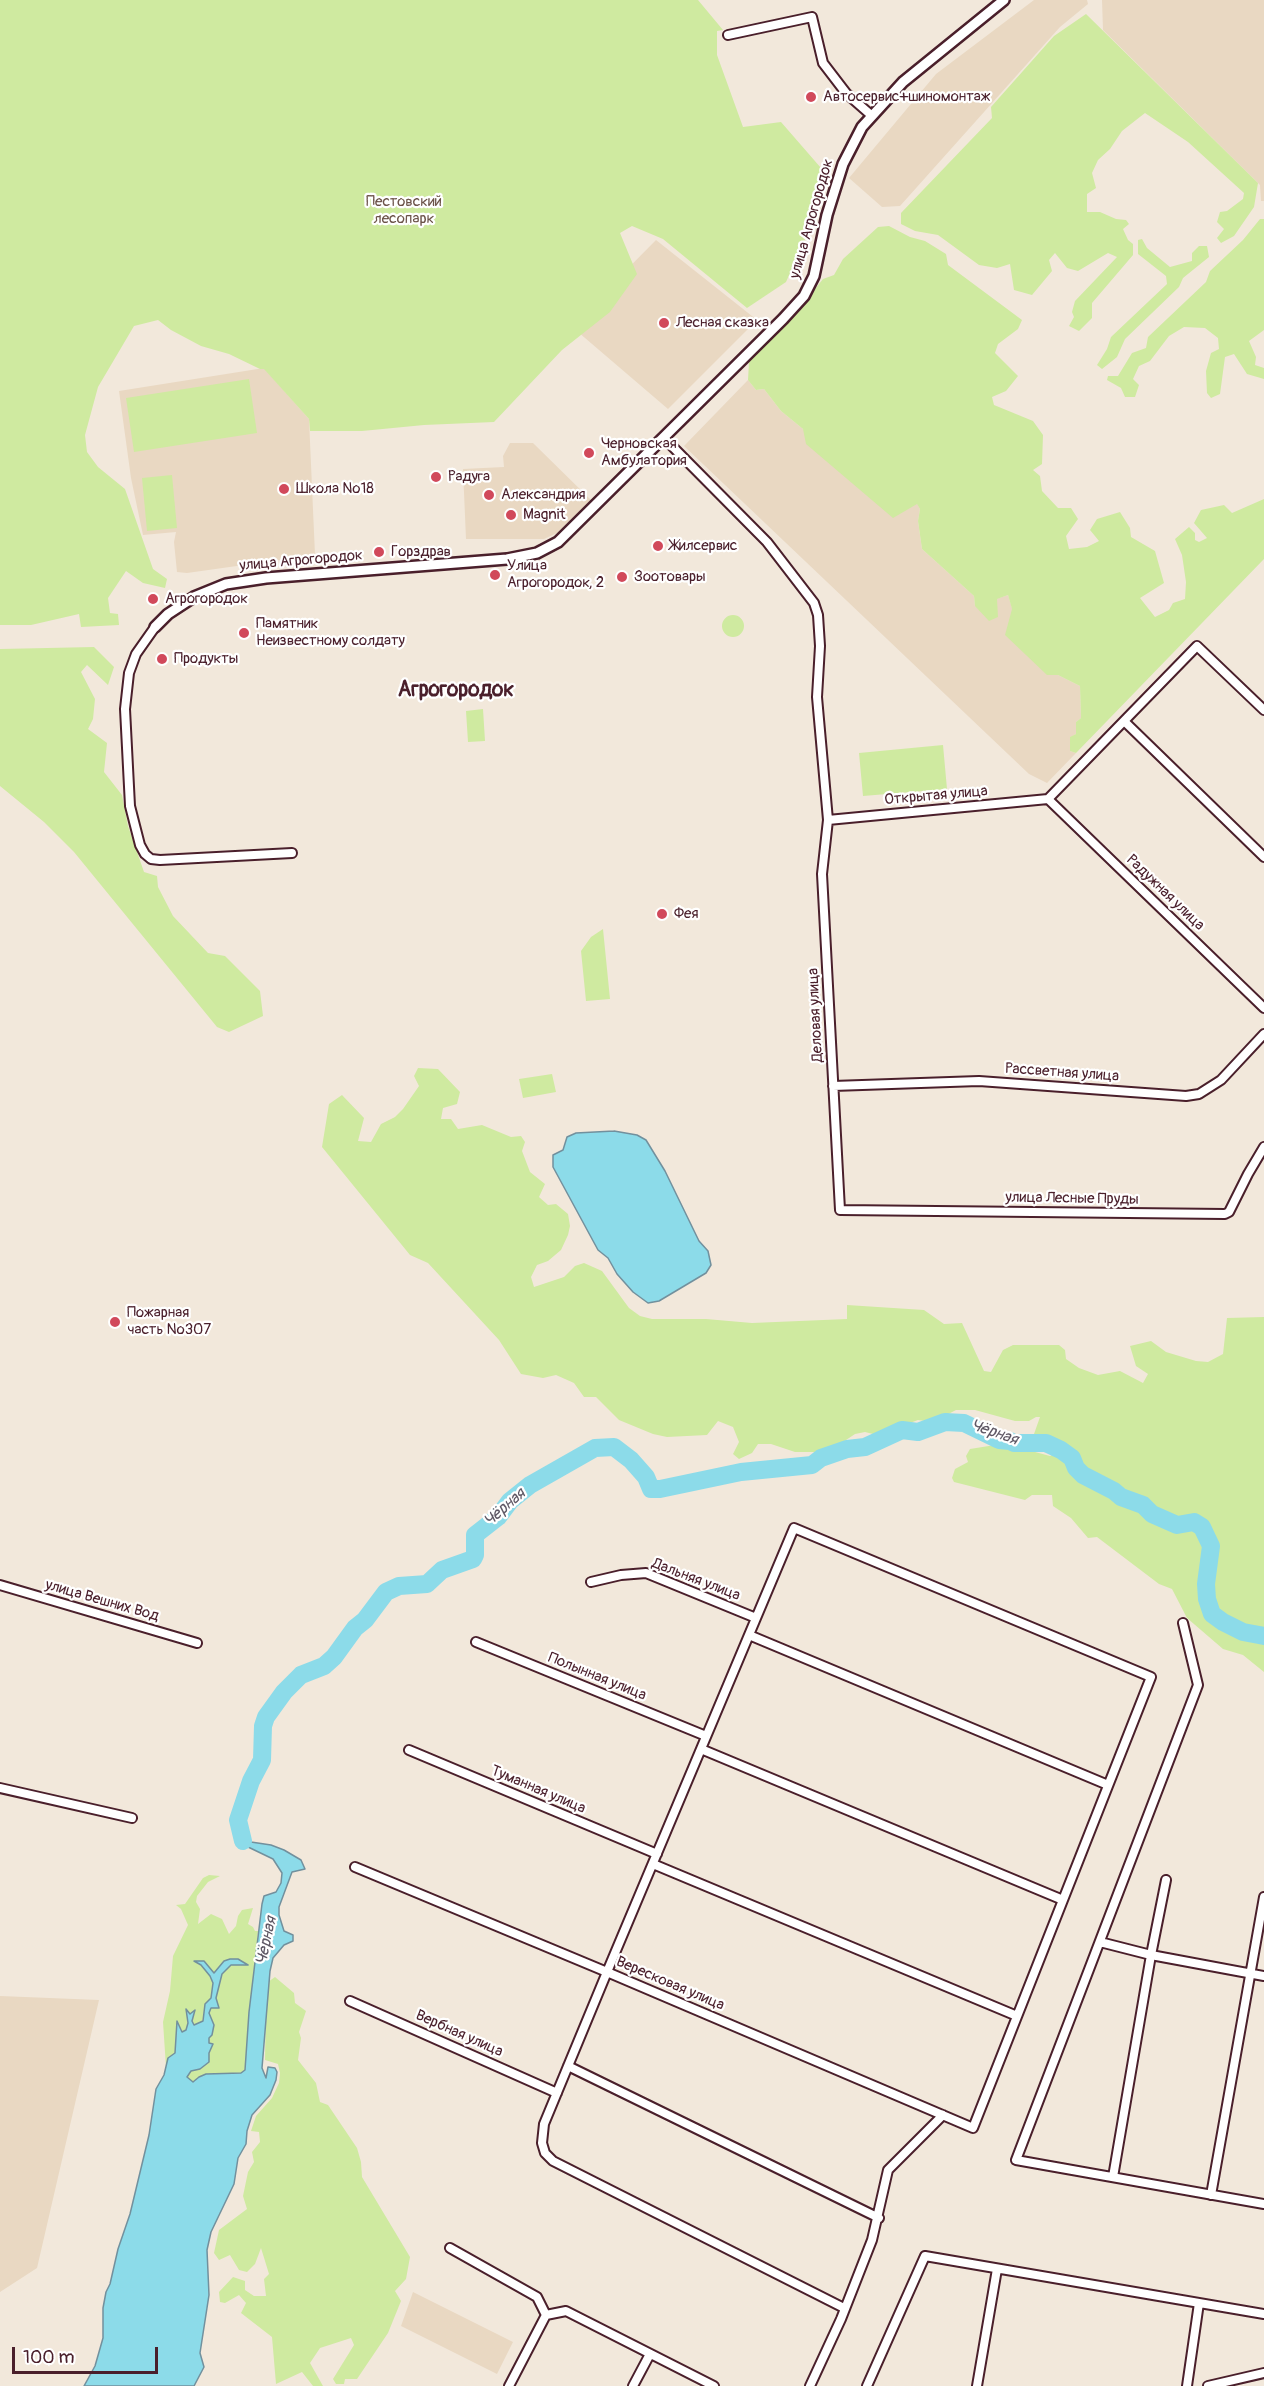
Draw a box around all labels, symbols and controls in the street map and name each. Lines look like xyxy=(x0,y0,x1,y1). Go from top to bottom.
place label: Автосервис+шиномонтаж xyxy=(823,88,990,106)
marker: Автосервис+шиномонтаж xyxy=(804,90,818,104)
street label: улица Агрогородок xyxy=(786,157,838,281)
park label: Пестовский лесопарк xyxy=(366,193,442,228)
place label: Лесная сказка xyxy=(676,314,769,332)
marker: Лесная сказка xyxy=(657,316,671,330)
place label: Черновская Амбулатория xyxy=(601,435,687,470)
marker: Черновская Амбулатория xyxy=(582,446,596,460)
place label: Радуга xyxy=(448,468,490,486)
marker: Радуга xyxy=(429,470,443,484)
place label: Школа №18 xyxy=(296,480,374,498)
marker: Школа №18 xyxy=(277,482,291,496)
place label: Александрия xyxy=(501,486,586,504)
marker: Александрия xyxy=(482,488,496,502)
place label: Magnit xyxy=(523,506,566,524)
marker: Magnit xyxy=(504,508,518,522)
place label: Жилсервис xyxy=(670,537,737,555)
marker: Жилсервис xyxy=(651,539,665,553)
place label: Горздрав xyxy=(391,543,451,561)
marker: Горздрав xyxy=(372,545,386,559)
street label: улица Агрогородок xyxy=(239,547,363,575)
place label: Улица Агрогородок, 2 xyxy=(507,557,604,592)
marker: Улица Агрогородок, 2 xyxy=(488,568,502,582)
place label: Зоотовары xyxy=(634,568,706,586)
marker: Зоотовары xyxy=(615,570,629,584)
place label: Агрогородок xyxy=(165,590,248,608)
marker: Агрогородок xyxy=(146,592,160,606)
place label: Памятник Неизвестному солдату xyxy=(256,615,405,650)
marker: Памятник Неизвестному солдату xyxy=(237,626,251,640)
place label: Продукты xyxy=(174,650,238,668)
marker: Продукты xyxy=(155,652,169,666)
district label: Агрогородок xyxy=(398,678,514,704)
street label: Открытая улица xyxy=(884,783,988,809)
street label: Радужная улица xyxy=(1122,851,1208,935)
place label: Фея xyxy=(674,905,698,923)
marker: Фея xyxy=(655,907,669,921)
street label: Деловая улица xyxy=(805,967,827,1063)
street label: Рассветная улица xyxy=(1004,1060,1120,1086)
street label: улица Лесные Пруды xyxy=(1005,1189,1139,1209)
place label: Пожарная часть №307 xyxy=(127,1304,211,1339)
marker: Пожарная часть №307 xyxy=(108,1315,122,1329)
water label: Чёрная xyxy=(968,1416,1020,1450)
water label: Чёрная xyxy=(480,1485,530,1531)
street label: Дальняя улица xyxy=(649,1555,743,1605)
street label: улица Вешних Вод xyxy=(43,1576,161,1626)
street label: Полынная улица xyxy=(545,1649,649,1705)
street label: Туманная улица xyxy=(488,1762,588,1818)
water label: Чёрная xyxy=(253,1915,281,1967)
street label: Вересковая улица xyxy=(613,1953,727,2015)
street label: Вербная улица xyxy=(413,2007,505,2061)
scale bar xyxy=(15,2335,160,2373)
text: 100 m xyxy=(23,2346,75,2369)

